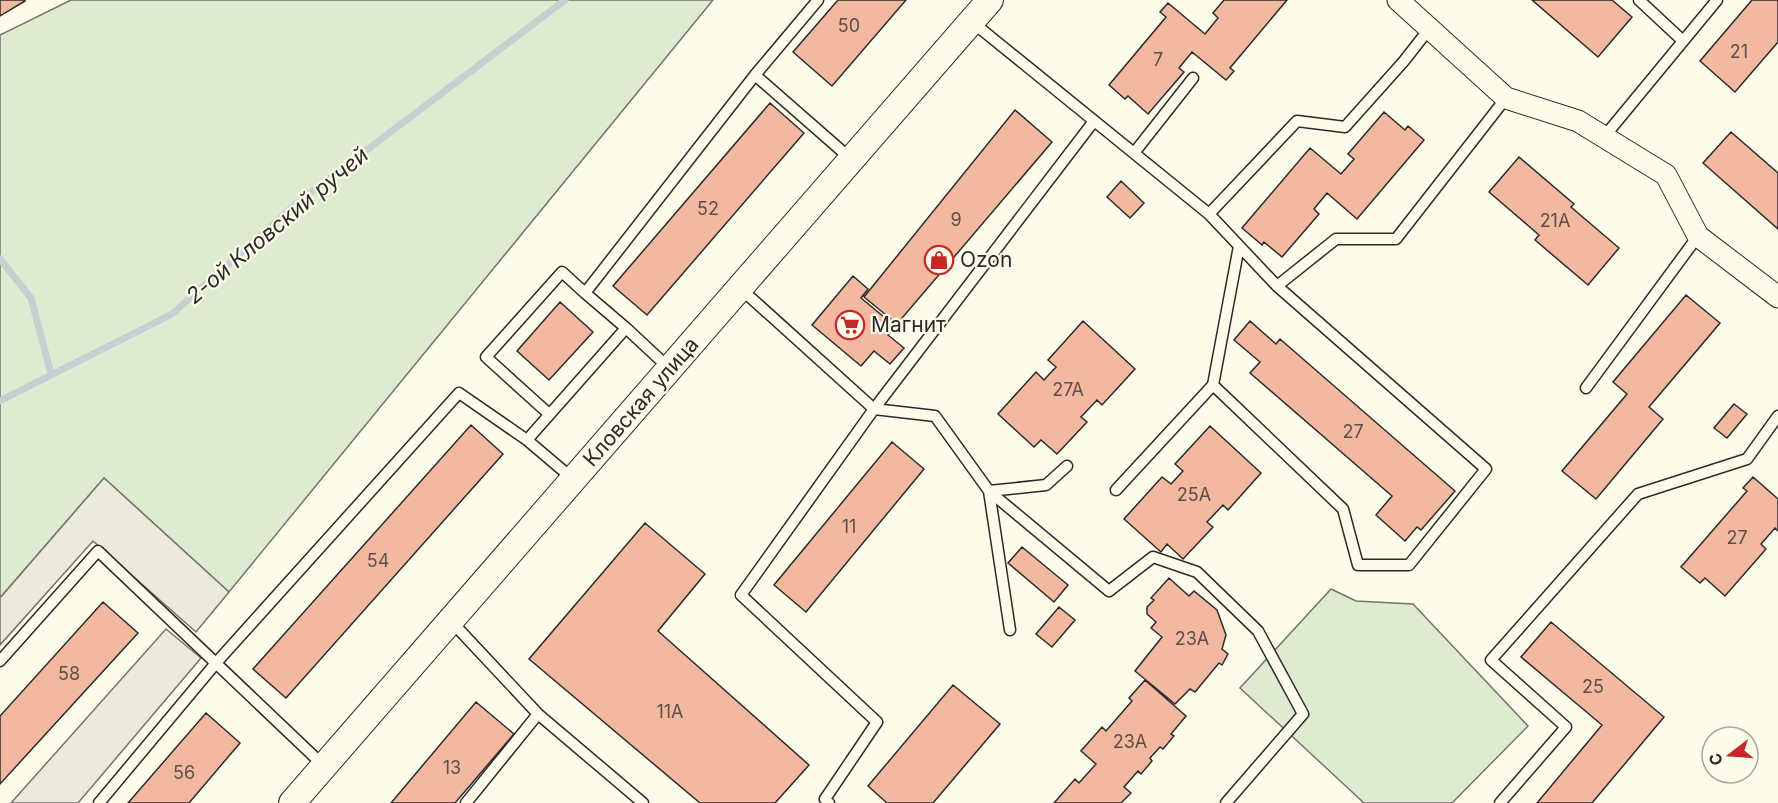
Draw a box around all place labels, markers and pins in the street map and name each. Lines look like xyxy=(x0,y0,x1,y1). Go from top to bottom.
shop icon: Ozon xyxy=(923,244,955,276)
place label: Ozon xyxy=(960,247,1012,272)
supermarket icon: Магнит xyxy=(834,309,866,341)
place label: Магнит xyxy=(871,312,946,337)

